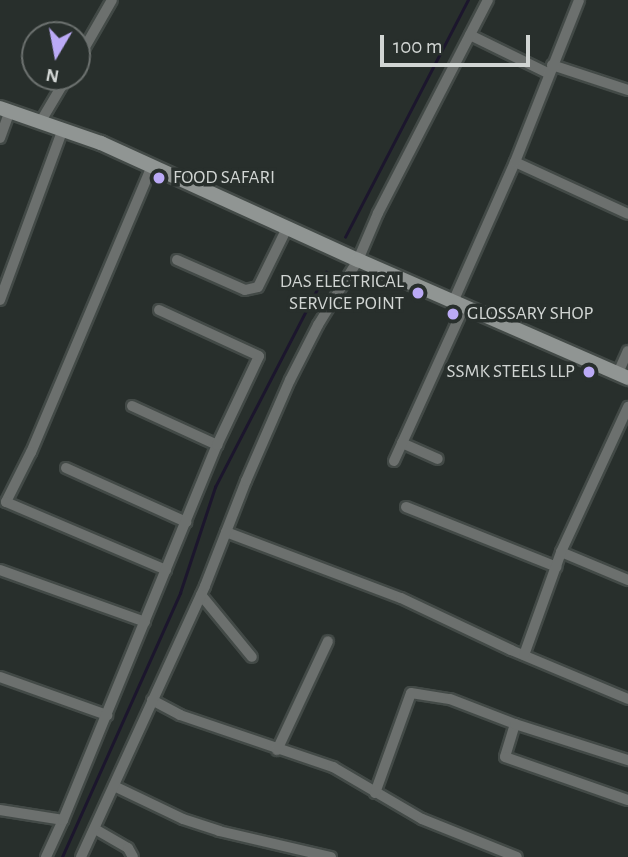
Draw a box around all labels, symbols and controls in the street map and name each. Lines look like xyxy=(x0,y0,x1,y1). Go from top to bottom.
north arrow xyxy=(21,21,91,91)
scale bar xyxy=(383,21,534,65)
text: 100 m xyxy=(393,36,443,57)
text: N xyxy=(44,65,61,86)
place label: FOOD SAFARI xyxy=(173,167,275,189)
marker: FOOD SAFARI xyxy=(151,170,167,186)
place label: DAS ELECTRICAL SERVICE POINT xyxy=(280,271,404,315)
marker: DAS ELECTRICAL SERVICE POINT xyxy=(410,285,426,301)
place label: GLOSSARY SHOP xyxy=(467,303,593,325)
marker: GLOSSARY SHOP xyxy=(445,306,461,322)
place label: SSMK STEELS LLP xyxy=(447,361,575,383)
marker: SSMK STEELS LLP xyxy=(581,364,597,380)

